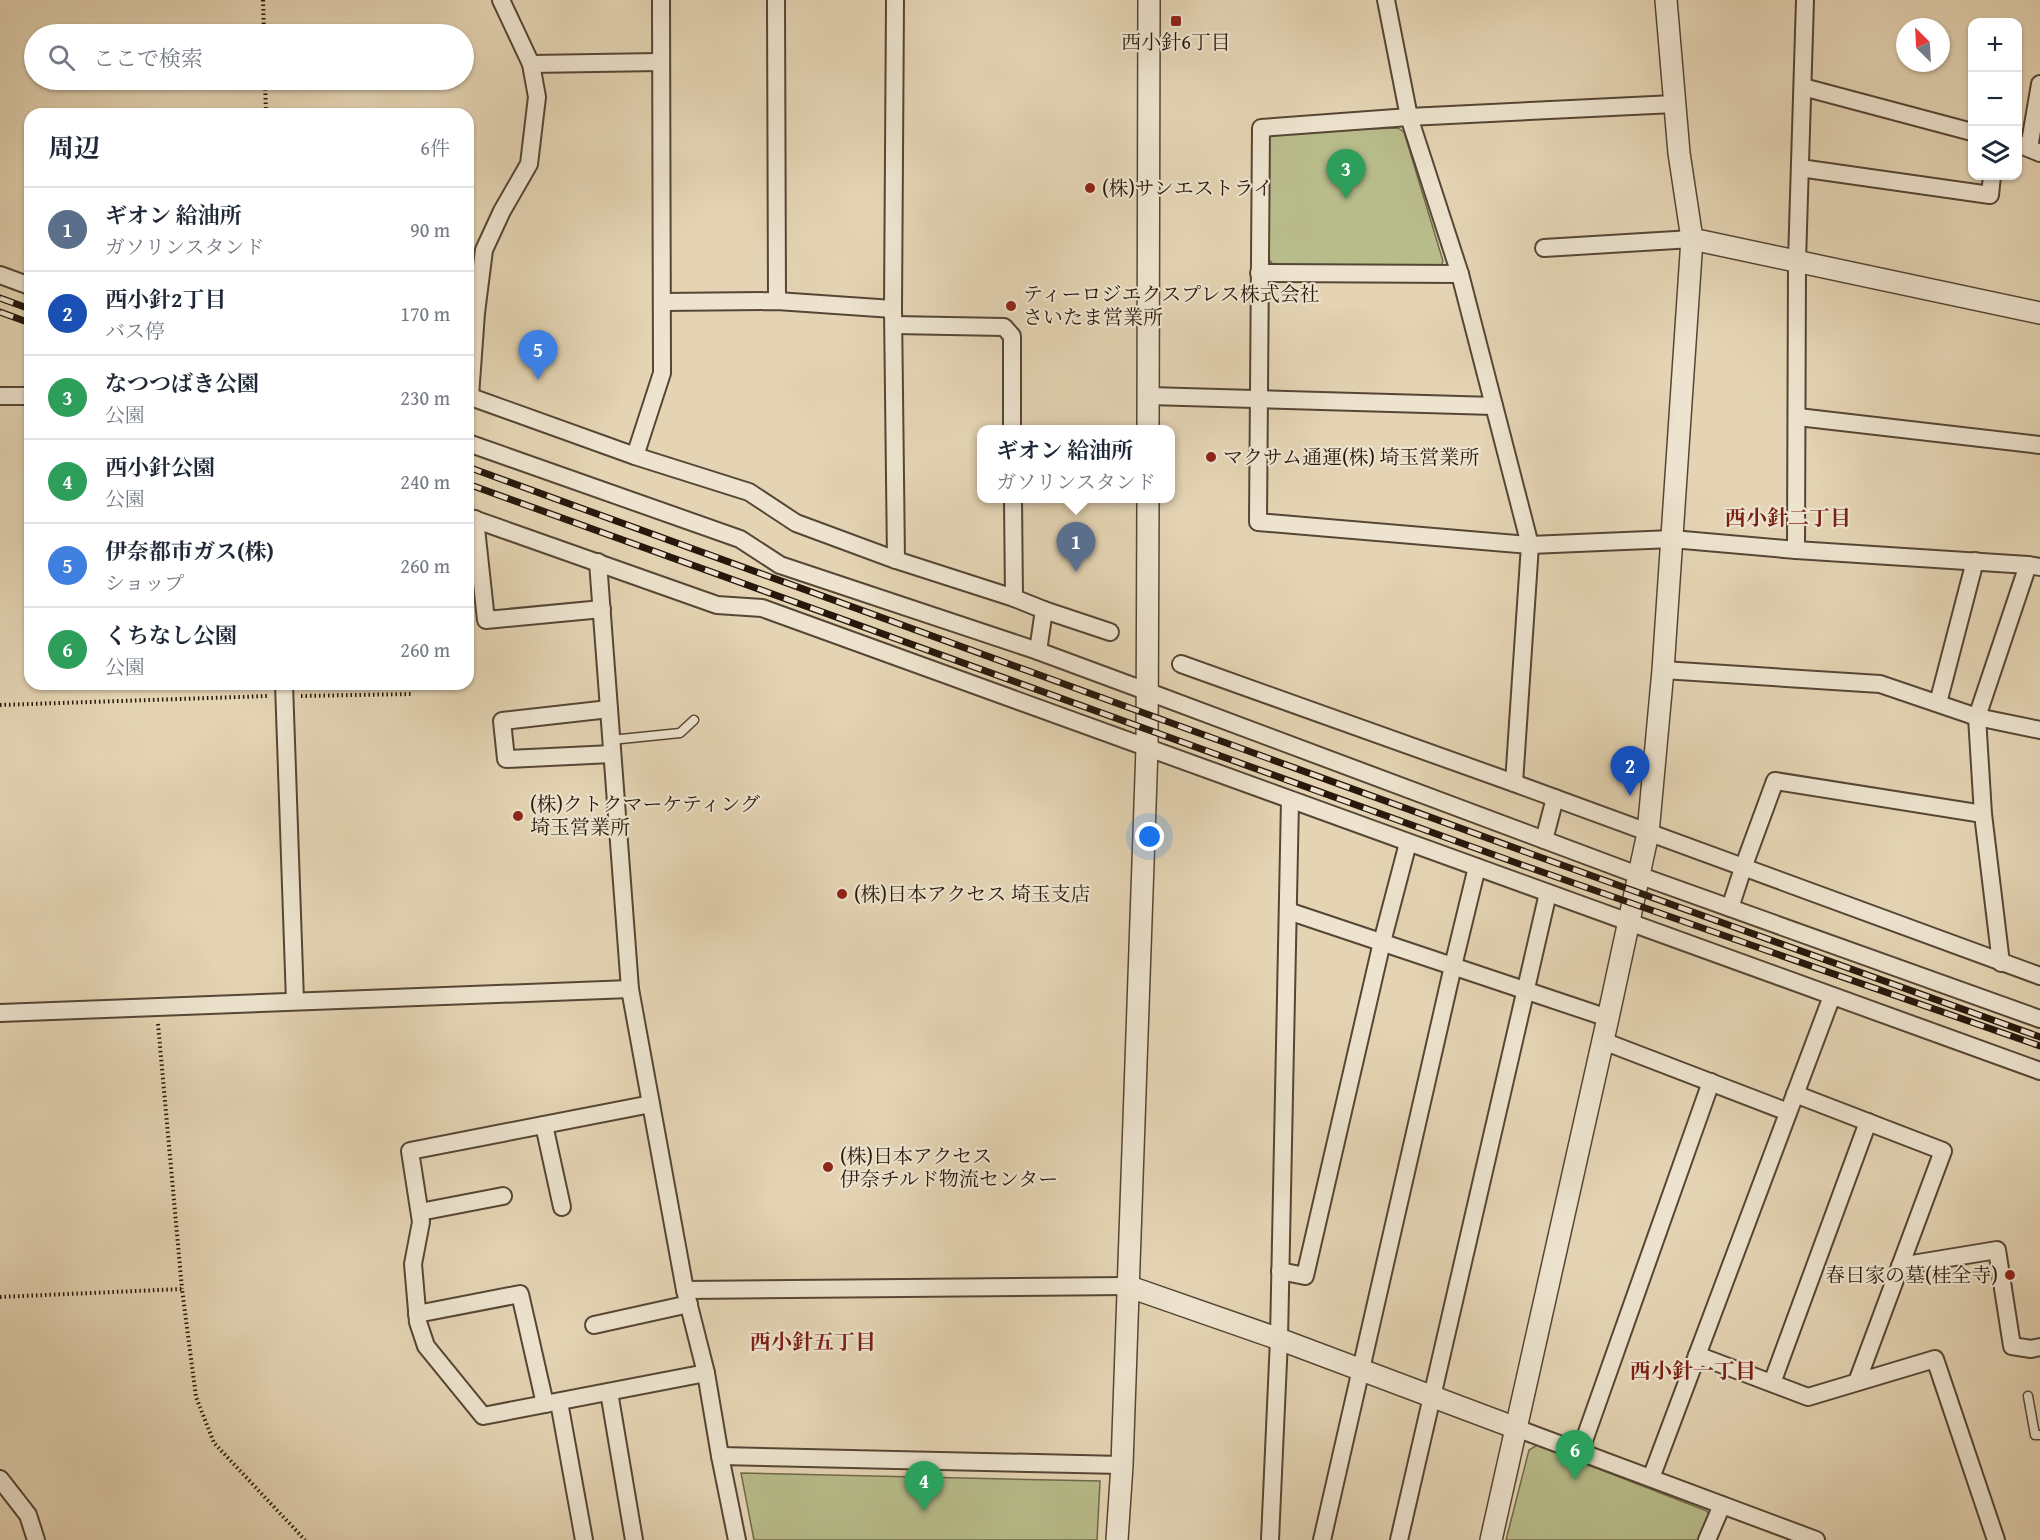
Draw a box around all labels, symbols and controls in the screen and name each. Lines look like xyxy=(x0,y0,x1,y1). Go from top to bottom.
marker: 西小針6丁目 xyxy=(1169,14,1183,28)
north arrow xyxy=(1896,18,1950,72)
map controls xyxy=(1968,18,2022,180)
button: + xyxy=(1968,18,2022,72)
search box xyxy=(24,24,474,90)
place label: 西小針6丁目 xyxy=(1121,27,1231,56)
icon: search xyxy=(45,41,78,74)
text: ここで検索 xyxy=(93,42,203,74)
button: − xyxy=(1968,72,2022,126)
button: layers xyxy=(1968,126,2022,180)
text: 周辺 xyxy=(48,128,100,167)
text: 6件 xyxy=(420,133,450,162)
pin: 3 xyxy=(1326,150,1366,199)
place label: (株)サンエストライ xyxy=(1102,173,1273,202)
marker: (株)サンエストライ xyxy=(1083,181,1097,195)
text: ギオン 給油所 xyxy=(105,199,242,231)
text: 1 xyxy=(62,215,73,244)
text: 90 m xyxy=(410,215,450,244)
text: ガソリンスタンド xyxy=(105,232,264,261)
place label: ティーロジエクスプレス株式会社 さいたま営業所 xyxy=(1023,279,1320,331)
text: 西小針2丁目 xyxy=(105,283,226,315)
text: 2 xyxy=(62,299,73,328)
text: 170 m xyxy=(400,299,450,328)
marker: ティーロジエクスプレス株式会社 さいたま営業所 xyxy=(1004,299,1018,313)
text: バス停 xyxy=(105,316,165,345)
pin: 5 xyxy=(518,330,558,380)
text: なつつばき公園 xyxy=(105,367,259,399)
text: 3 xyxy=(62,383,73,412)
text: 230 m xyxy=(400,383,450,412)
text: 公園 xyxy=(105,400,145,429)
popup xyxy=(977,425,1175,503)
text: ギオン 給油所 xyxy=(996,434,1133,466)
place label: マクサム通運(株) 埼玉営業所 xyxy=(1223,442,1479,471)
marker: マクサム通運(株) 埼玉営業所 xyxy=(1204,450,1218,464)
text: 西小針公園 xyxy=(105,451,215,483)
text: 4 xyxy=(62,467,73,496)
text: 240 m xyxy=(400,467,450,496)
text: ガソリンスタンド xyxy=(996,467,1156,496)
text: 公園 xyxy=(105,484,145,513)
district label: 西小針二丁目 xyxy=(1725,502,1851,533)
pin: 1 xyxy=(1056,522,1096,572)
text: 伊奈都市ガス(株) xyxy=(105,535,274,567)
text: 5 xyxy=(62,551,73,580)
text: 260 m xyxy=(400,551,450,580)
text: ショップ xyxy=(105,568,185,597)
text: くちなし公園 xyxy=(105,619,237,651)
text: 6 xyxy=(62,635,73,664)
text: 260 m xyxy=(400,635,450,664)
text: 公園 xyxy=(105,652,145,681)
pin: 2 xyxy=(1610,746,1650,796)
place label: (株)クトクマーケティング 埼玉営業所 xyxy=(530,789,760,841)
marker: (株)クトクマーケティング 埼玉営業所 xyxy=(511,809,525,823)
your location xyxy=(1135,822,1164,851)
place label: (株)日本アクセス 埼玉支店 xyxy=(854,879,1091,908)
marker: (株)日本アクセス 埼玉支店 xyxy=(835,887,849,901)
place label: (株)日本アクセス 伊奈チルド物流センター xyxy=(840,1141,1058,1193)
marker: (株)日本アクセス 伊奈チルド物流センター xyxy=(821,1160,835,1174)
place label: 春日家の墓(桂全寺) xyxy=(1825,1260,1998,1289)
marker: 春日家の墓(桂全寺) xyxy=(2003,1268,2017,1282)
district label: 西小針五丁目 xyxy=(750,1326,876,1357)
district label: 西小針一丁目 xyxy=(1630,1355,1756,1386)
pin: 6 xyxy=(1556,1430,1594,1480)
pin: 4 xyxy=(904,1462,944,1511)

